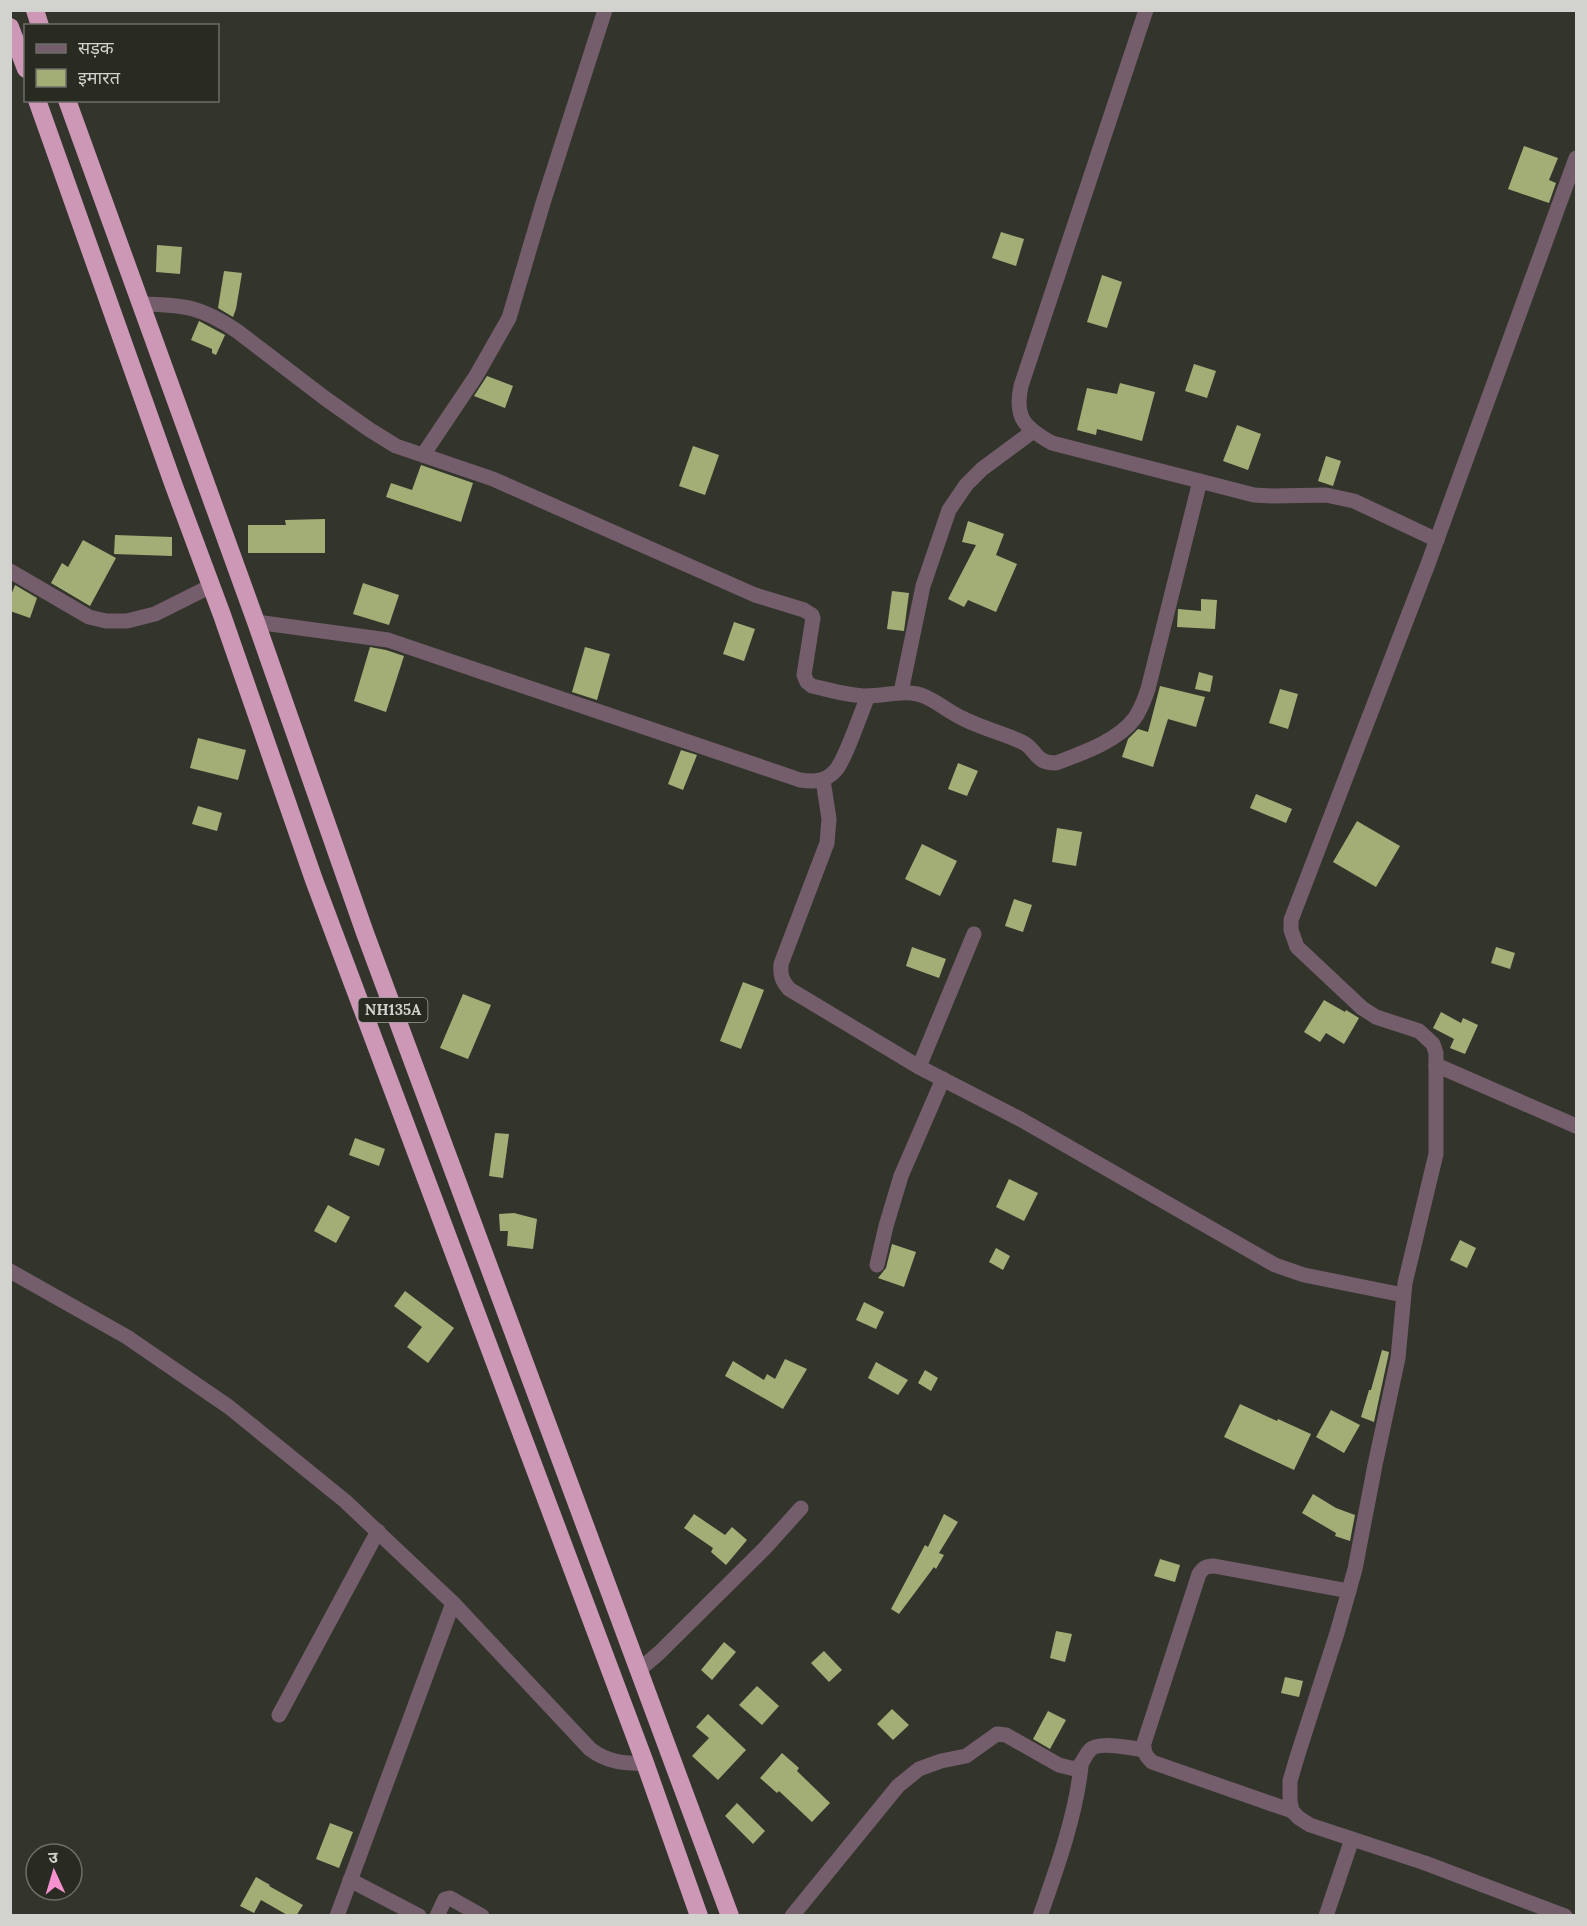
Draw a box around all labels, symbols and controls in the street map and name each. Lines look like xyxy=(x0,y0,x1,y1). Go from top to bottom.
legend xyxy=(24,24,219,102)
text: सड़क xyxy=(78,36,115,59)
text: इमारत xyxy=(78,66,121,89)
road number: NH135A xyxy=(358,998,428,1022)
north arrow xyxy=(24,1842,84,1902)
text: उ xyxy=(48,1847,59,1867)

